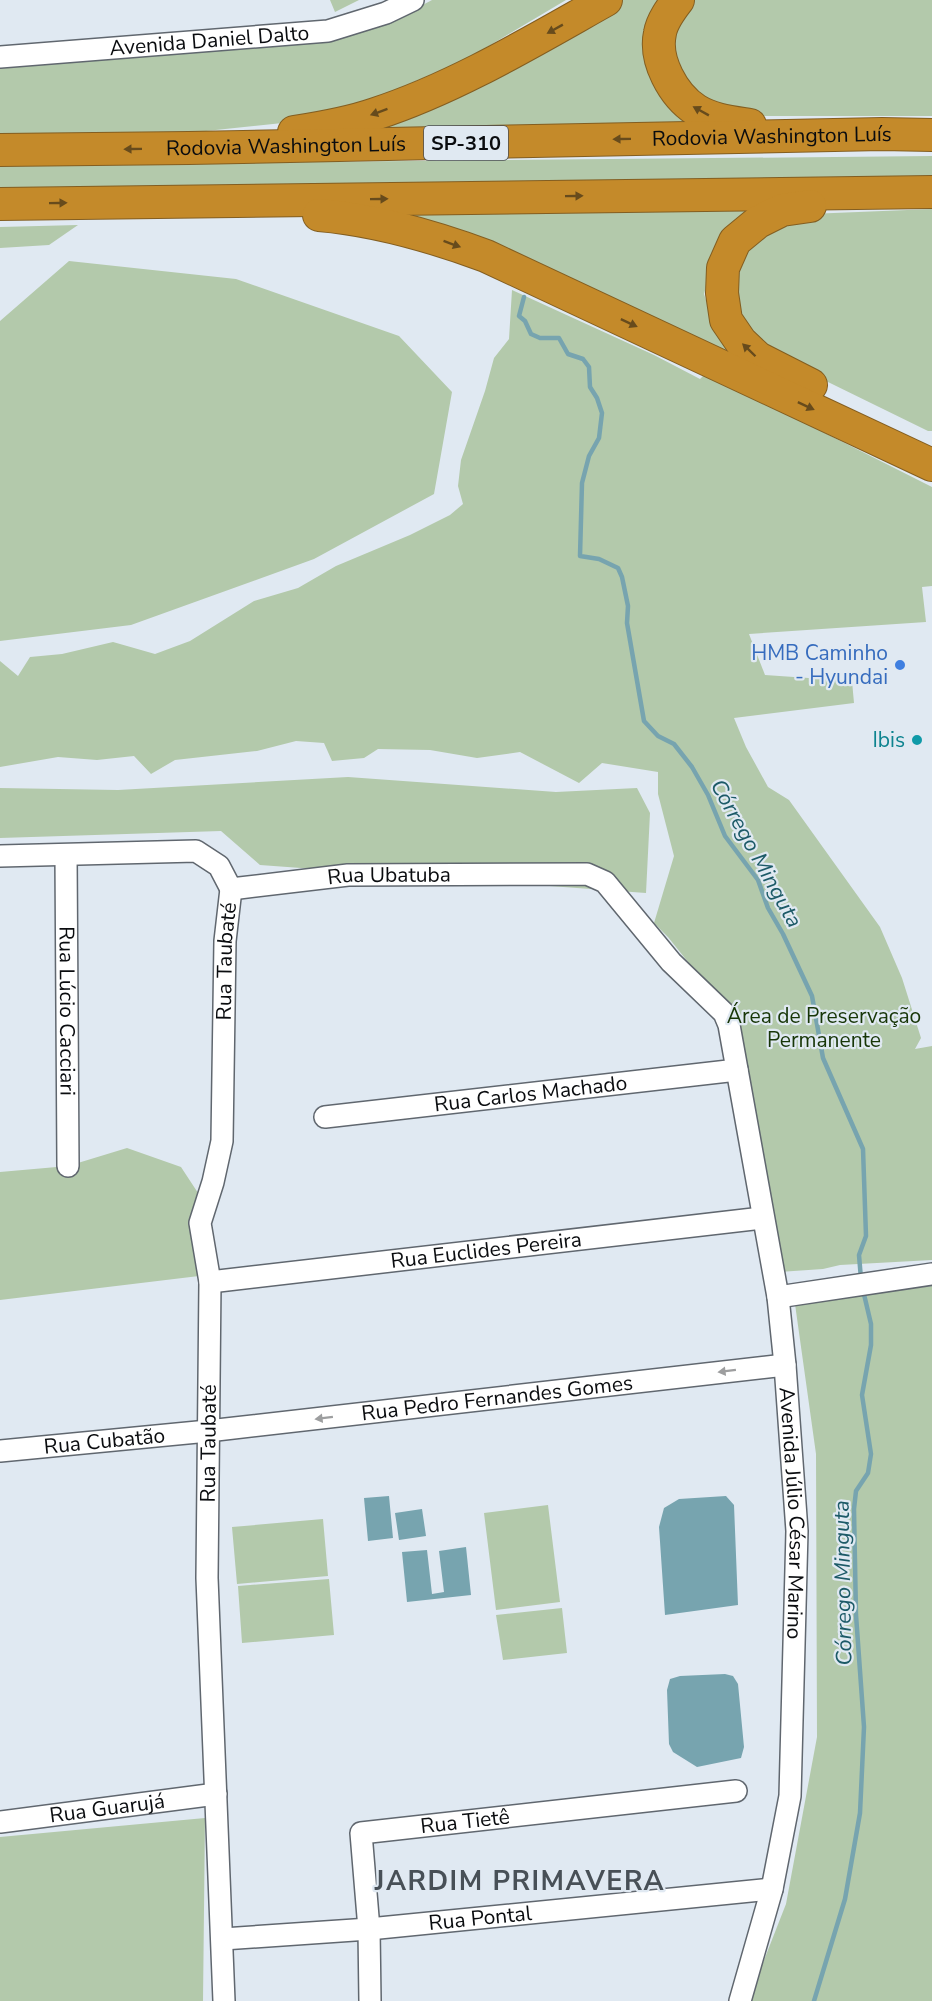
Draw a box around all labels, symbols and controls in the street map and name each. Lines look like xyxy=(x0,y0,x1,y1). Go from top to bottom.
street label: Avenida Daniel Dalto xyxy=(108,19,310,62)
one-way arrow xyxy=(547,23,563,34)
one-way arrow xyxy=(692,106,709,116)
one-way arrow xyxy=(370,108,388,118)
street label: Rodovia Washington Luís xyxy=(652,120,892,153)
road number: SP-310 xyxy=(424,126,508,160)
street label: Rodovia Washington Luís xyxy=(166,130,406,162)
one-way arrow xyxy=(612,135,631,144)
one-way arrow xyxy=(123,144,142,154)
one-way arrow xyxy=(565,191,584,201)
one-way arrow xyxy=(370,194,389,204)
one-way arrow xyxy=(49,198,68,208)
one-way arrow xyxy=(443,239,461,249)
one-way arrow xyxy=(621,319,638,328)
one-way arrow xyxy=(742,343,756,357)
one-way arrow xyxy=(797,402,814,411)
place label: HMB Caminho - Hyundai xyxy=(751,639,888,691)
marker: HMB Caminho - Hyundai xyxy=(893,658,907,672)
place label: Ibis xyxy=(872,726,905,754)
marker: Ibis xyxy=(910,733,924,747)
water label: Córrego Minguta xyxy=(703,774,809,933)
street label: Rua Ubatuba xyxy=(326,860,451,891)
street label: Rua Taubaté xyxy=(210,901,243,1021)
street label: Rua Lúcio Cacciari xyxy=(52,926,82,1096)
park label: Área de Preservação Permanente xyxy=(727,1002,921,1054)
street label: Rua Carlos Machado xyxy=(433,1069,629,1118)
street label: Rua Euclides Pereira xyxy=(389,1225,583,1275)
one-way arrow xyxy=(717,1366,736,1376)
street label: Rua Pedro Fernandes Gomes xyxy=(360,1368,634,1427)
street label: Rua Taubaté xyxy=(194,1384,223,1503)
street label: Avenida Júlio César Marino xyxy=(773,1386,811,1640)
one-way arrow xyxy=(315,1413,334,1423)
street label: Rua Cubatão xyxy=(43,1421,166,1461)
water label: Córrego Minguta xyxy=(827,1500,859,1666)
street label: Rua Guarujá xyxy=(48,1787,166,1829)
street label: Rua Tietê xyxy=(419,1802,511,1840)
district label: JARDIM PRIMAVERA xyxy=(374,1863,665,1900)
street label: Rua Pontal xyxy=(427,1899,534,1937)

